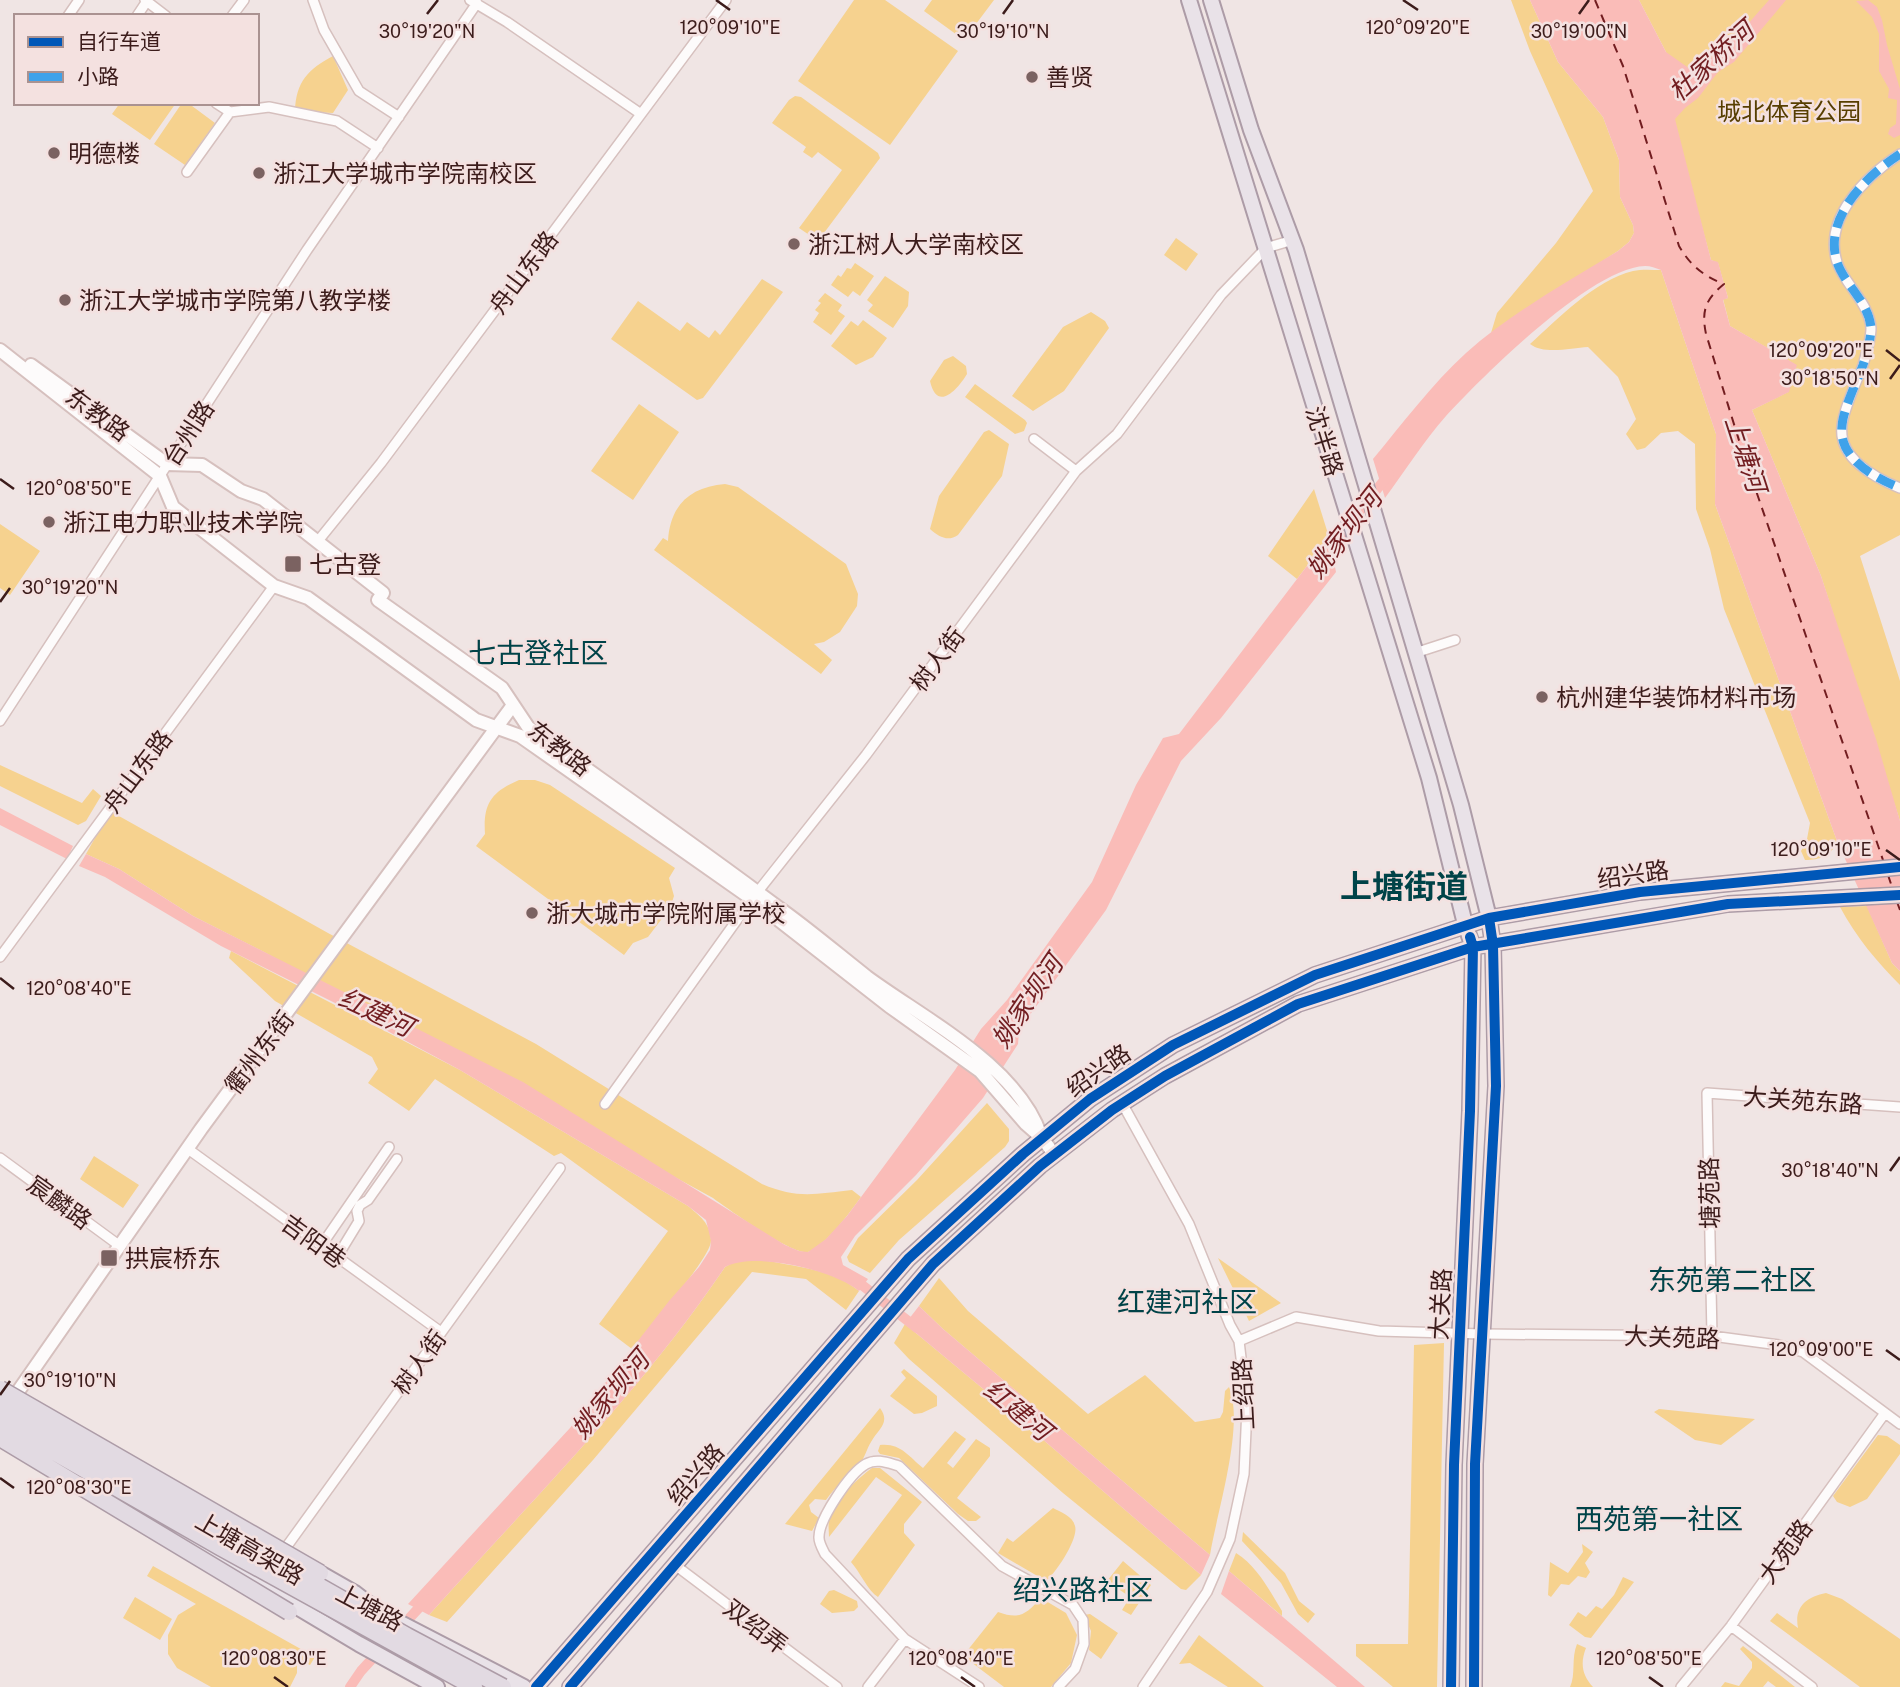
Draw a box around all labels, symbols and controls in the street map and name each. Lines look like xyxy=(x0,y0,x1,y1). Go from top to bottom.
water label: 杜家桥河 xyxy=(1662,11,1764,107)
legend xyxy=(14,14,259,105)
text: 120°09'10"E xyxy=(679,17,781,38)
text: 120°09'20"E xyxy=(1366,17,1470,38)
text: 30°19'20"N xyxy=(379,21,475,42)
text: 30°19'10"N xyxy=(956,21,1050,42)
text: 30°19'00"N xyxy=(1531,21,1627,42)
text: 自行车道 xyxy=(77,29,161,54)
place label: 善贤 xyxy=(1046,63,1094,91)
text: 小路 xyxy=(77,64,119,89)
marker: 善贤 xyxy=(1024,69,1040,85)
park label: 城北体育公园 xyxy=(1717,97,1861,125)
place label: 明德楼 xyxy=(68,139,140,167)
marker: 明德楼 xyxy=(46,145,62,161)
place label: 浙江大学城市学院南校区 xyxy=(273,159,537,187)
marker: 浙江大学城市学院南校区 xyxy=(251,165,267,181)
street label: 舟山东路 xyxy=(483,225,563,319)
place label: 浙江树人大学南校区 xyxy=(808,230,1024,258)
marker: 浙江树人大学南校区 xyxy=(786,236,802,252)
place label: 浙江大学城市学院第八教学楼 xyxy=(79,286,391,314)
marker: 浙江大学城市学院第八教学楼 xyxy=(57,292,73,308)
text: 120°09'20"E xyxy=(1769,340,1873,361)
text: 30°18'50"N xyxy=(1781,368,1879,389)
street label: 东教路 xyxy=(61,382,135,446)
street label: 台州路 xyxy=(157,395,219,471)
street label: 沈半路 xyxy=(1301,402,1349,480)
water label: 上塘河 xyxy=(1719,412,1774,501)
text: 120°08'50"E xyxy=(26,478,132,499)
water label: 姚家坝河 xyxy=(1300,479,1391,584)
place label: 浙江电力职业技术学院 xyxy=(63,508,303,536)
marker: 浙江电力职业技术学院 xyxy=(41,514,57,530)
place label: 七古登 xyxy=(309,550,381,578)
marker: 七古登 xyxy=(283,554,303,574)
text: 30°19'20"N xyxy=(22,577,118,598)
street label: 树人街 xyxy=(904,622,970,696)
district label: 七古登社区 xyxy=(468,636,608,669)
place label: 杭州建华装饰材料市场 xyxy=(1556,683,1796,711)
marker: 杭州建华装饰材料市场 xyxy=(1534,689,1550,705)
street label: 东教路 xyxy=(523,715,597,781)
street label: 舟山东路 xyxy=(97,724,177,818)
text: 120°09'10"E xyxy=(1770,839,1872,860)
street label: 绍兴路 xyxy=(1595,855,1671,893)
district label: 上塘街道 xyxy=(1340,868,1468,905)
place label: 浙大城市学院附属学校 xyxy=(546,899,786,927)
marker: 浙大城市学院附属学校 xyxy=(524,905,540,921)
water label: 姚家坝河 xyxy=(985,945,1072,1053)
text: 120°08'40"E xyxy=(26,978,132,999)
water label: 红建河 xyxy=(334,981,422,1045)
street label: 衢州东街 xyxy=(219,1005,299,1099)
street label: 绍兴路 xyxy=(1060,1038,1136,1102)
street label: 大关苑东路 xyxy=(1742,1082,1864,1118)
street label: 塘苑路 xyxy=(1694,1157,1724,1229)
text: 30°18'40"N xyxy=(1781,1160,1879,1181)
street label: 宸麟路 xyxy=(23,1170,97,1234)
street label: 吉阳巷 xyxy=(277,1209,351,1273)
place label: 拱宸桥东 xyxy=(125,1244,221,1272)
marker: 拱宸桥东 xyxy=(99,1248,119,1268)
district label: 东苑第二社区 xyxy=(1648,1263,1816,1296)
street label: 大关路 xyxy=(1424,1267,1456,1341)
district label: 红建河社区 xyxy=(1117,1285,1257,1318)
street label: 大关苑路 xyxy=(1624,1321,1720,1353)
street label: 树人街 xyxy=(387,1325,451,1399)
text: 120°09'00"E xyxy=(1769,1339,1873,1360)
water label: 姚家坝河 xyxy=(565,1340,659,1444)
street label: 上绍路 xyxy=(1227,1357,1259,1431)
text: 30°19'10"N xyxy=(23,1370,117,1391)
water label: 红建河 xyxy=(978,1373,1062,1450)
street label: 绍兴路 xyxy=(661,1438,729,1510)
text: 120°08'30"E xyxy=(26,1477,132,1498)
district label: 西苑第一社区 xyxy=(1575,1502,1743,1535)
street label: 上塘高架路 xyxy=(191,1506,309,1590)
street label: 大苑路 xyxy=(1753,1514,1817,1588)
district label: 绍兴路社区 xyxy=(1013,1573,1153,1606)
street label: 上塘路 xyxy=(332,1578,408,1636)
street label: 双绍弄 xyxy=(719,1593,793,1659)
text: 120°08'30"E xyxy=(221,1648,327,1669)
text: 120°08'40"E xyxy=(908,1648,1014,1669)
text: 120°08'50"E xyxy=(1596,1648,1702,1669)

